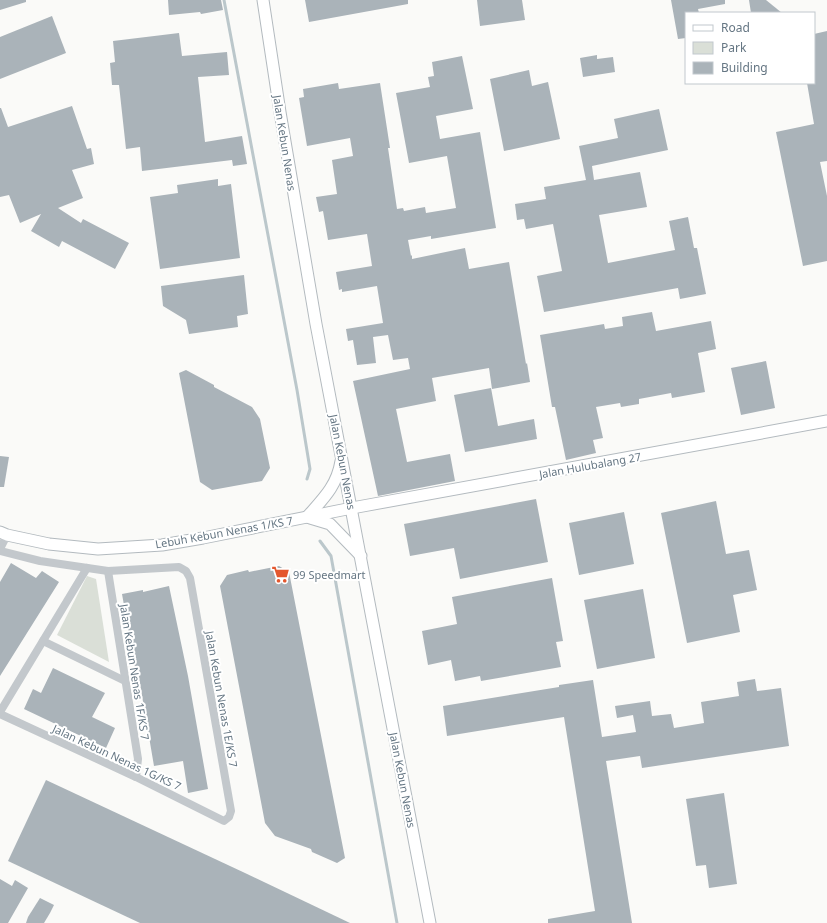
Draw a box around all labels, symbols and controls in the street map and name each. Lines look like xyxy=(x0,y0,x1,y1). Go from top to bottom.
legend xyxy=(685,12,815,84)
text: Road xyxy=(721,19,750,36)
text: Park xyxy=(721,39,747,56)
text: Building xyxy=(721,59,768,76)
street label: Jalan Kebun Nenas xyxy=(270,93,300,192)
street label: Jalan Kebun Nenas xyxy=(326,412,360,511)
street label: Jalan Hulubalang 27 xyxy=(537,449,642,482)
street label: Lebuh Kebun Nenas 1/KS 7 xyxy=(154,513,294,551)
supermarket icon: 99 Speedmart xyxy=(270,564,290,584)
place label: 99 Speedmart xyxy=(293,567,365,582)
street label: Jalan Kebun Nenas 1F/KS 7 xyxy=(117,602,153,741)
street label: Jalan Kebun Nenas 1E/KS 7 xyxy=(202,629,241,768)
street label: Jalan Kebun Nenas 1G/KS 7 xyxy=(49,720,184,793)
street label: Jalan Kebun Nenas xyxy=(386,730,420,829)

